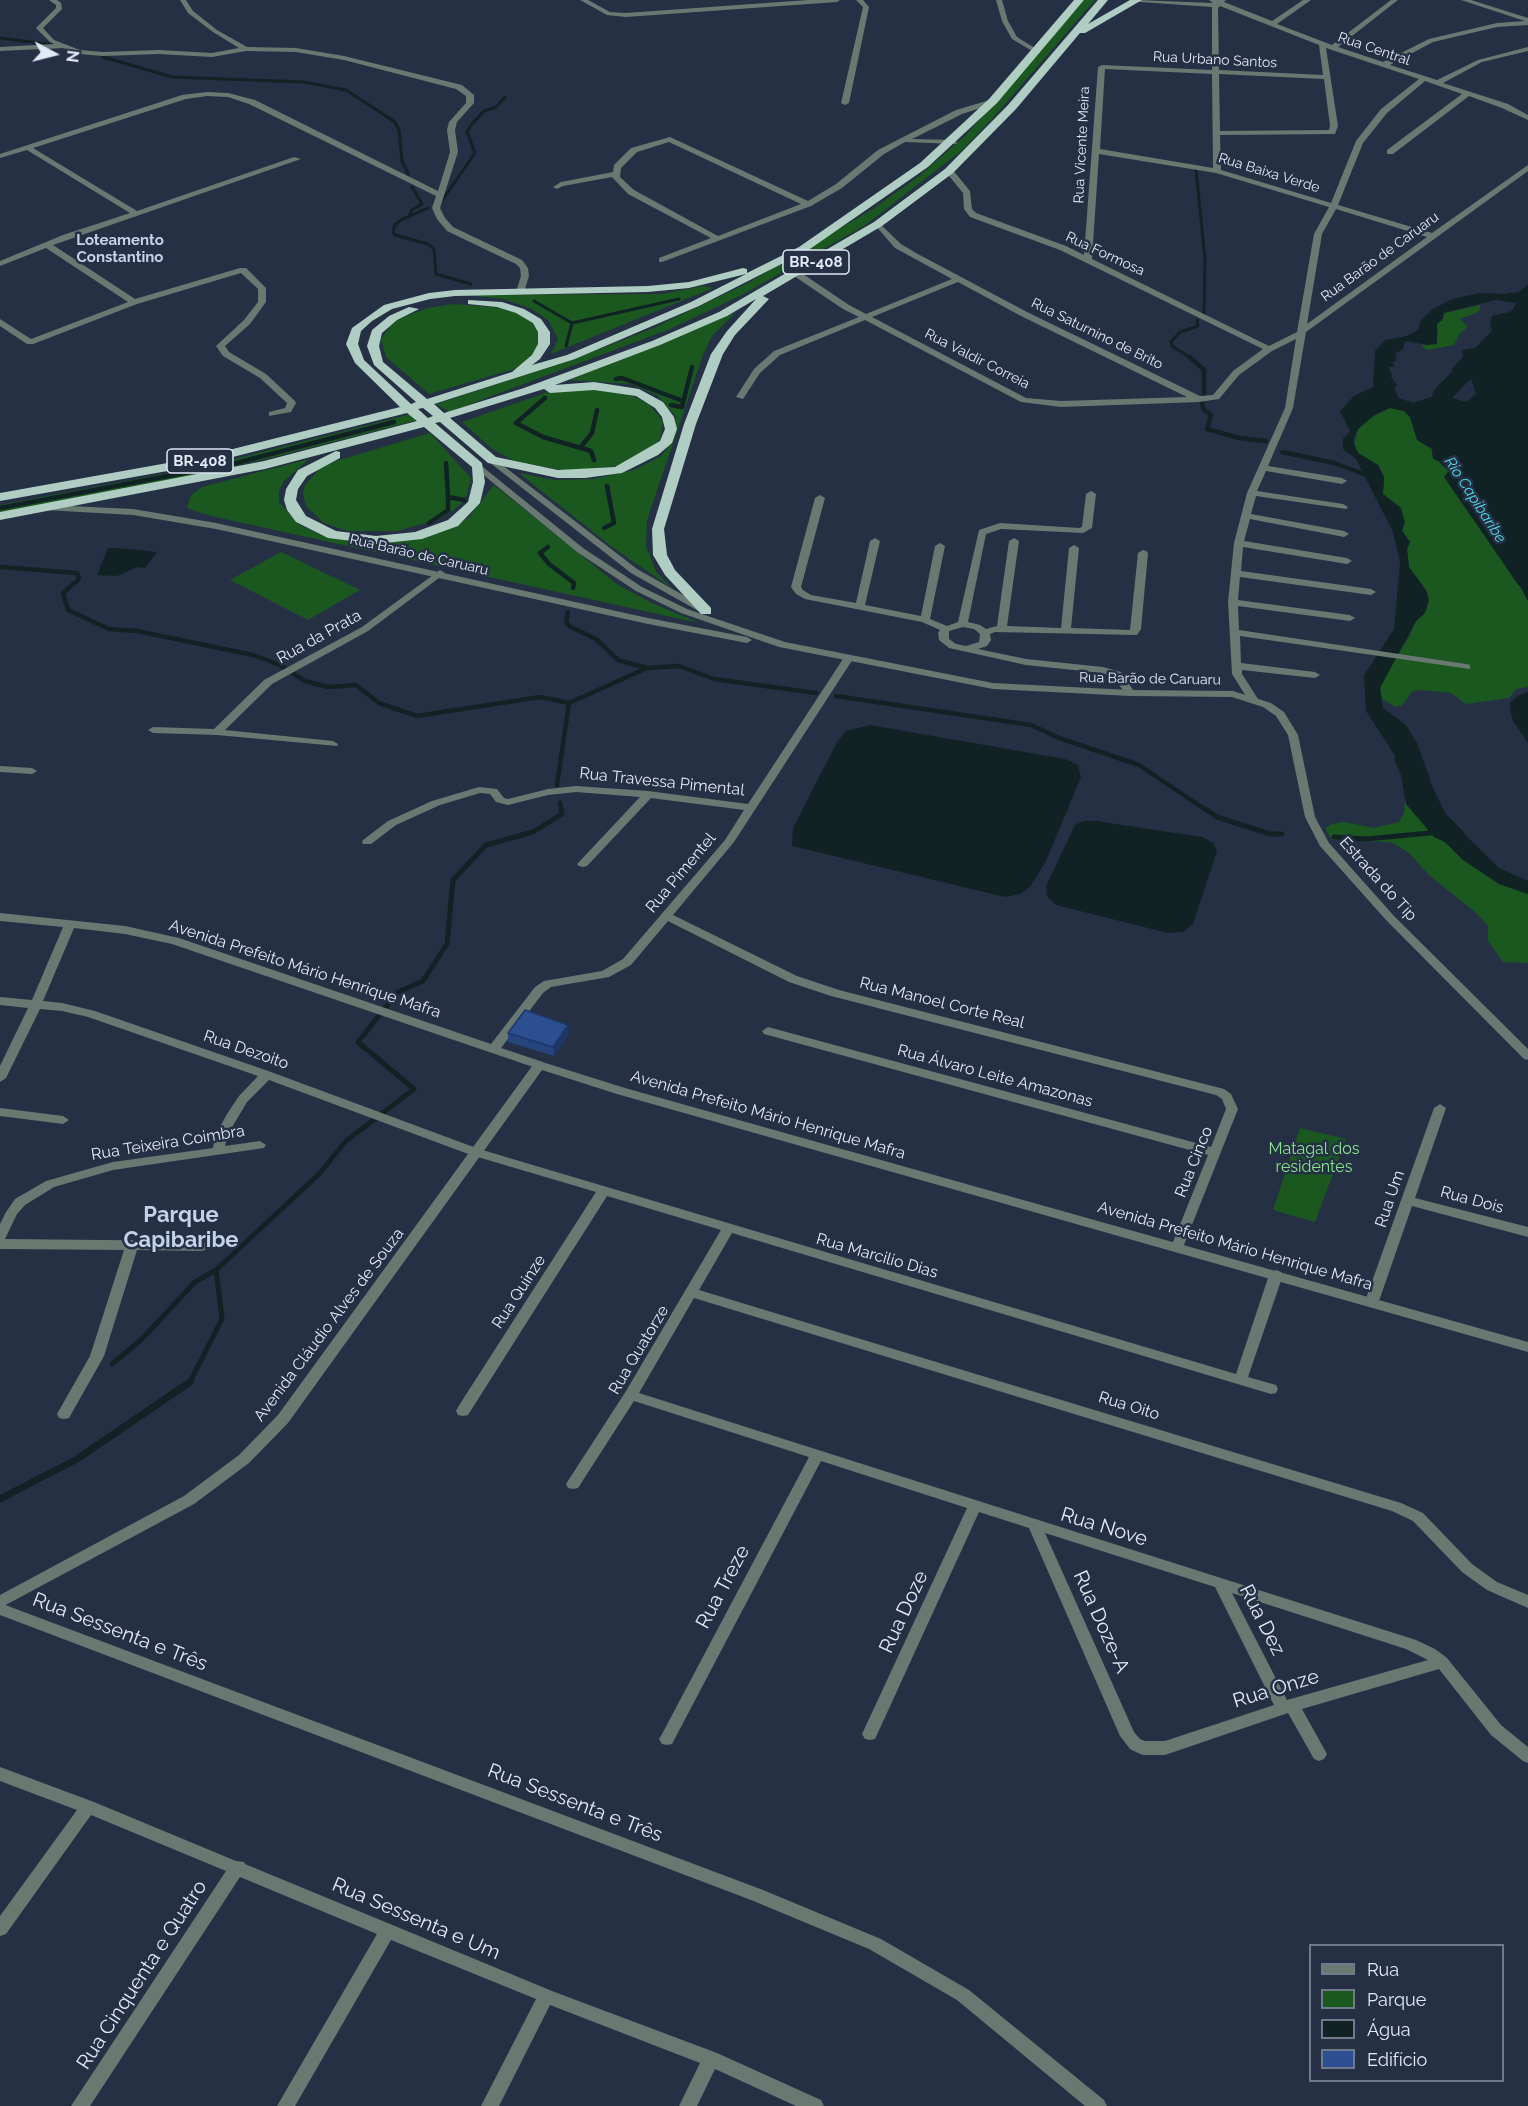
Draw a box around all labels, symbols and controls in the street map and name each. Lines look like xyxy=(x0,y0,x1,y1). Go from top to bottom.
north arrow xyxy=(24,24,84,84)
street label: Rua Central xyxy=(1336,29,1412,69)
street label: Rua Urbano Santos xyxy=(1153,48,1277,72)
text: N xyxy=(62,49,83,63)
street label: Rua Vicente Meira xyxy=(1071,86,1093,204)
street label: Rua Baixa Verde xyxy=(1216,150,1322,196)
street label: Rua Barão de Caruaru xyxy=(1318,209,1442,305)
street label: Rua Formosa xyxy=(1063,228,1147,280)
district label: Loteamento Constantino xyxy=(76,231,164,266)
road number: BR-408 xyxy=(783,250,849,274)
street label: Rua Saturnino de Brito xyxy=(1028,295,1166,373)
street label: Rua Valdir Correia xyxy=(922,325,1032,393)
road number: BR-408 xyxy=(167,449,233,473)
water label: Rio Capibaribe xyxy=(1441,454,1509,546)
street label: Rua Barão de Caruaru xyxy=(348,531,490,579)
street label: Rua da Prata xyxy=(273,606,365,668)
street label: Rua Barão de Caruaru xyxy=(1079,669,1221,689)
street label: Rua Travessa Pimental xyxy=(578,764,746,800)
street label: Rua Pimentel xyxy=(642,829,720,917)
street label: Estrada do Tip xyxy=(1335,833,1421,925)
street label: Avenida Prefeito Mário Henrique Mafra xyxy=(167,916,443,1022)
street label: Rua Manoel Corte Real xyxy=(857,973,1027,1033)
street label: Rua Dezoito xyxy=(201,1026,291,1074)
street label: Rua Álvaro Leite Amazonas xyxy=(895,1041,1095,1111)
street label: Avenida Prefeito Mário Henrique Mafra xyxy=(629,1067,907,1163)
street label: Rua Teixeira Coimbra xyxy=(90,1121,246,1165)
street label: Rua Cinco xyxy=(1171,1124,1217,1200)
park label: Matagal dos residentes xyxy=(1269,1139,1359,1177)
street label: Rua Um xyxy=(1371,1168,1409,1230)
street label: Rua Dois xyxy=(1438,1182,1506,1218)
street label: Avenida Prefeito Mário Henrique Mafra xyxy=(1096,1198,1374,1294)
district label: Parque Capibaribe xyxy=(123,1202,239,1254)
street label: Avenida Cláudio Alves de Souza xyxy=(250,1225,408,1425)
street label: Rua Marcilio Dias xyxy=(814,1229,940,1283)
street label: Rua Quinze xyxy=(488,1252,550,1332)
street label: Rua Quatorze xyxy=(605,1302,673,1398)
street label: Rua Oito xyxy=(1096,1388,1162,1424)
street label: Rua Nove xyxy=(1058,1502,1150,1552)
street label: Rua Treze xyxy=(691,1541,755,1633)
street label: Rua Doze xyxy=(875,1567,933,1657)
street label: Rua Doze-A xyxy=(1068,1567,1134,1677)
street label: Rua Dez xyxy=(1234,1580,1290,1660)
street label: Rua Sessenta e Três xyxy=(29,1588,211,1676)
street label: Rua Onze xyxy=(1230,1665,1322,1713)
street label: Rua Sessenta e Três xyxy=(484,1759,666,1847)
street label: Rua Sessenta e Um xyxy=(328,1873,504,1965)
street label: Rua Cinquenta e Quatro xyxy=(72,1876,212,2074)
legend xyxy=(1309,1944,1504,2082)
text: Rua xyxy=(1367,1959,1399,1980)
text: Parque xyxy=(1367,1989,1426,2010)
text: Água xyxy=(1367,2019,1411,2040)
text: Edifício xyxy=(1367,2049,1427,2070)

